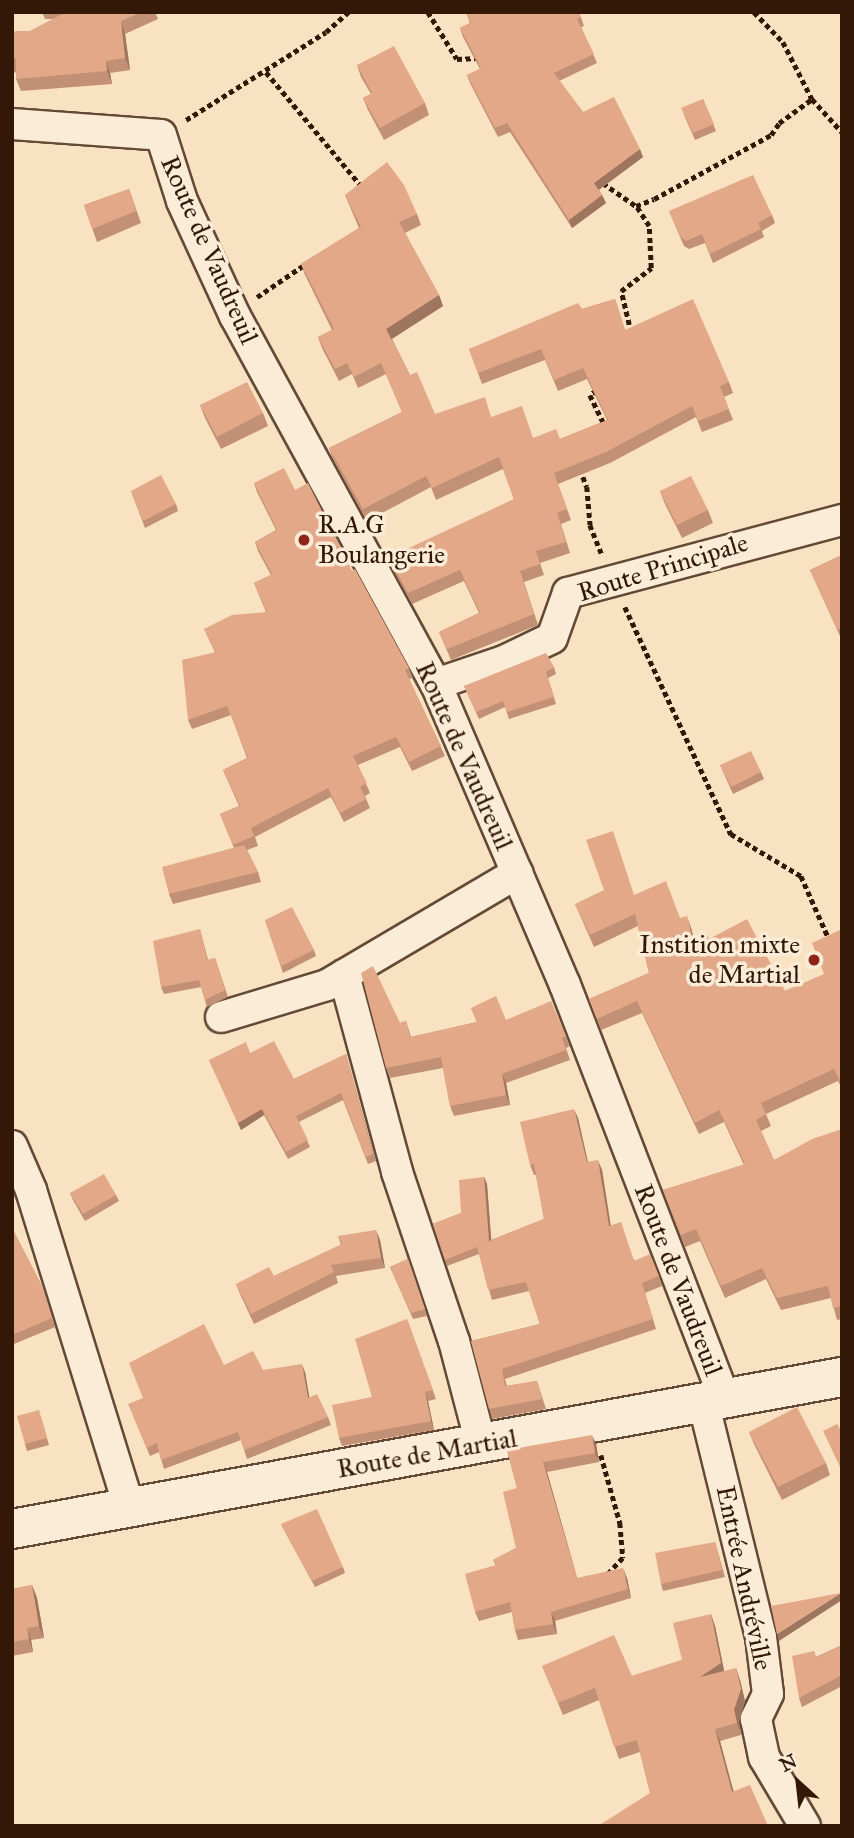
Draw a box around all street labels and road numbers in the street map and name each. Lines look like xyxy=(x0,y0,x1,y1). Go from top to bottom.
street label: Route de Vaudreuil xyxy=(154,151,264,349)
street label: Route Principale xyxy=(574,527,752,609)
street label: Route de Vaudreuil xyxy=(409,657,519,855)
street label: Route de Vaudreuil xyxy=(627,1180,729,1380)
street label: Route de Martial xyxy=(335,1423,519,1485)
street label: Entrée Andréville xyxy=(709,1483,779,1673)

